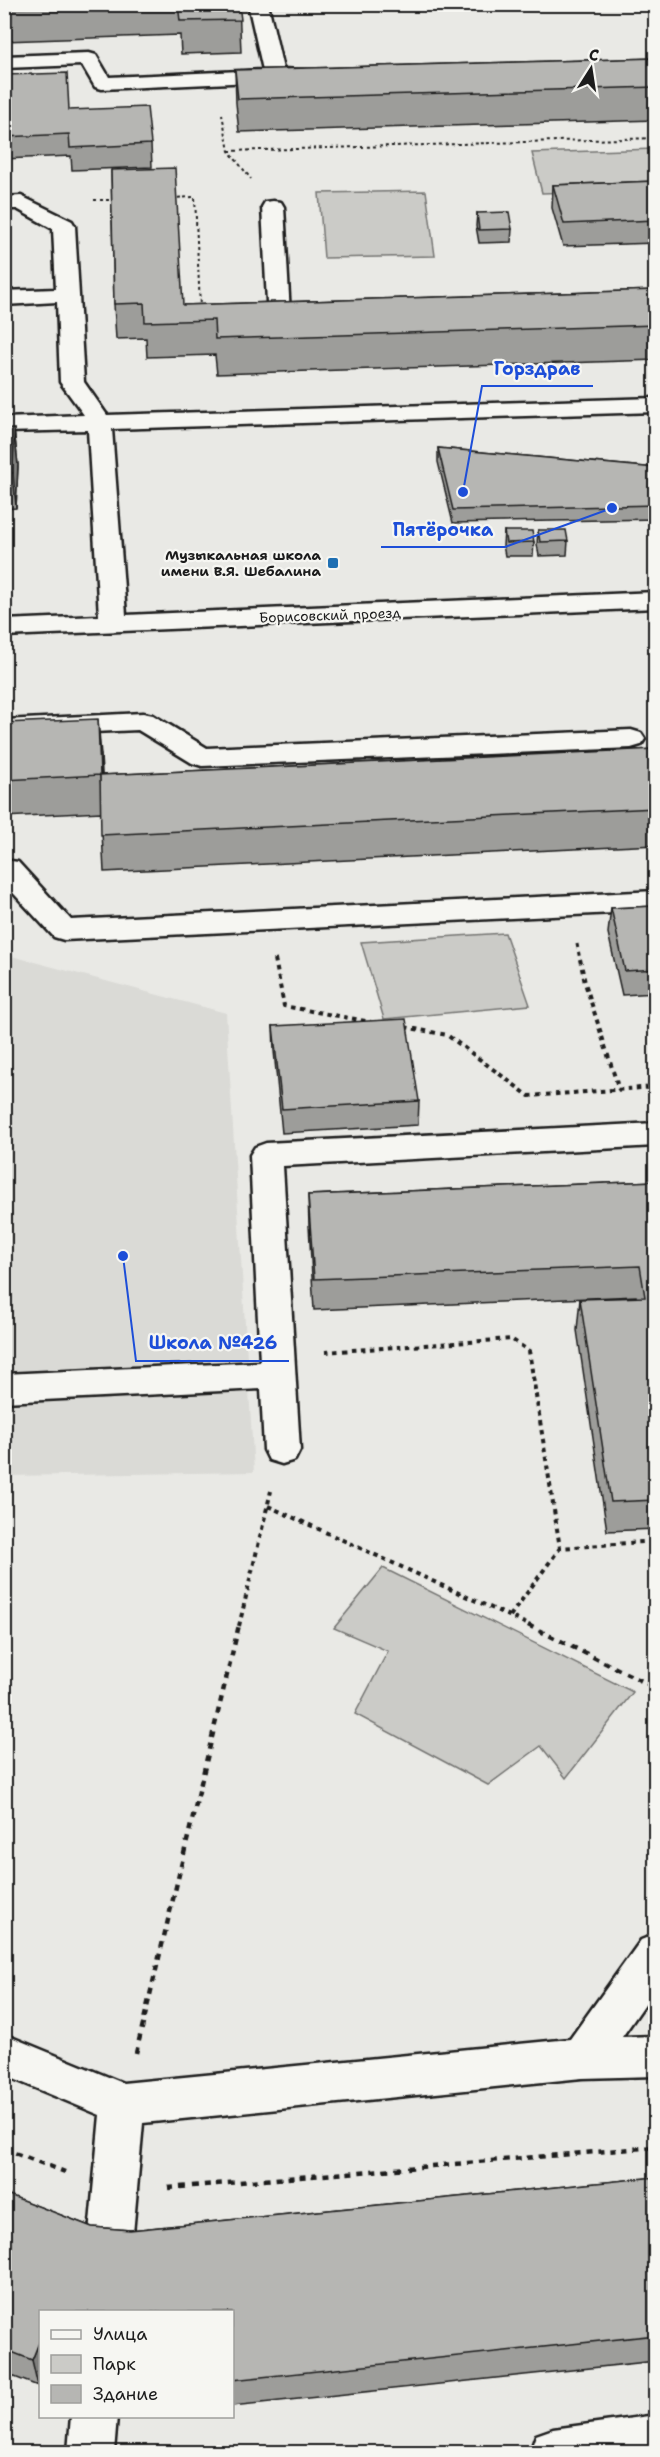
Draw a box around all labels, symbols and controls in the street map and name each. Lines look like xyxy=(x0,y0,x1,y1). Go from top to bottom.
north arrow xyxy=(561,39,621,99)
text: С xyxy=(587,44,601,66)
callout: Горздрав xyxy=(482,350,593,386)
text: Горздрав xyxy=(494,357,580,381)
callout: Пятёрочка xyxy=(381,511,505,547)
text: Пятёрочка xyxy=(393,518,494,542)
place label: Музыкальная школа имени В.Я. Шебалина xyxy=(161,546,321,580)
marker: Музыкальная школа имени В.Я. Шебалина xyxy=(326,556,340,570)
street label: Борисовский проезд xyxy=(259,604,401,626)
callout: Школа №426 xyxy=(136,1325,289,1361)
text: Школа №426 xyxy=(149,1331,277,1355)
legend xyxy=(39,2310,234,2418)
text: Улица xyxy=(93,2322,147,2346)
text: Парк xyxy=(93,2352,136,2376)
text: Здание xyxy=(93,2382,158,2406)

